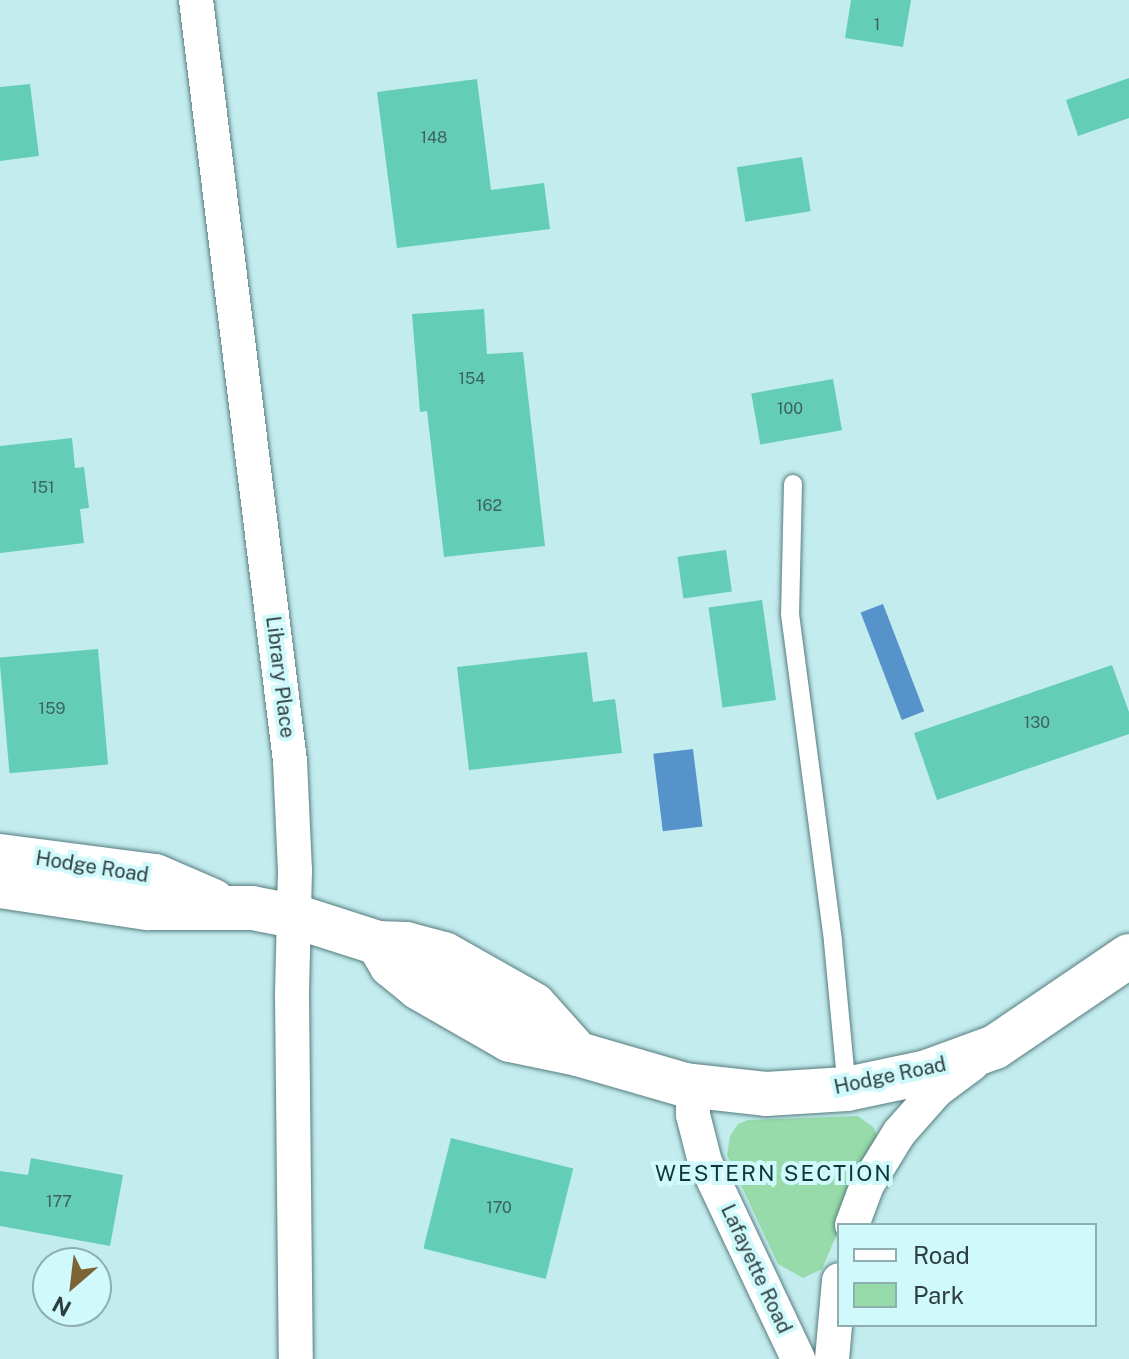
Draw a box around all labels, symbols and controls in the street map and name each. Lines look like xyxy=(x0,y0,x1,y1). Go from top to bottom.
house number: 1 xyxy=(874,15,880,35)
house number: 148 xyxy=(421,128,447,148)
house number: 154 xyxy=(459,369,485,389)
house number: 100 xyxy=(777,399,803,419)
house number: 151 xyxy=(31,478,55,498)
house number: 162 xyxy=(476,496,502,516)
street label: Library Place xyxy=(261,615,299,739)
house number: 159 xyxy=(39,699,65,719)
house number: 130 xyxy=(1024,713,1050,733)
street label: Hodge Road xyxy=(34,846,150,888)
street label: Hodge Road xyxy=(832,1052,948,1100)
district label: WESTERN SECTION xyxy=(655,1161,893,1187)
house number: 177 xyxy=(46,1192,72,1212)
house number: 170 xyxy=(486,1198,512,1218)
street label: Lafayette Road xyxy=(716,1201,796,1337)
legend xyxy=(837,1223,1097,1327)
text: Road xyxy=(913,1241,970,1269)
north arrow xyxy=(32,1247,112,1327)
text: Park xyxy=(913,1281,964,1309)
text: N xyxy=(48,1291,75,1322)

